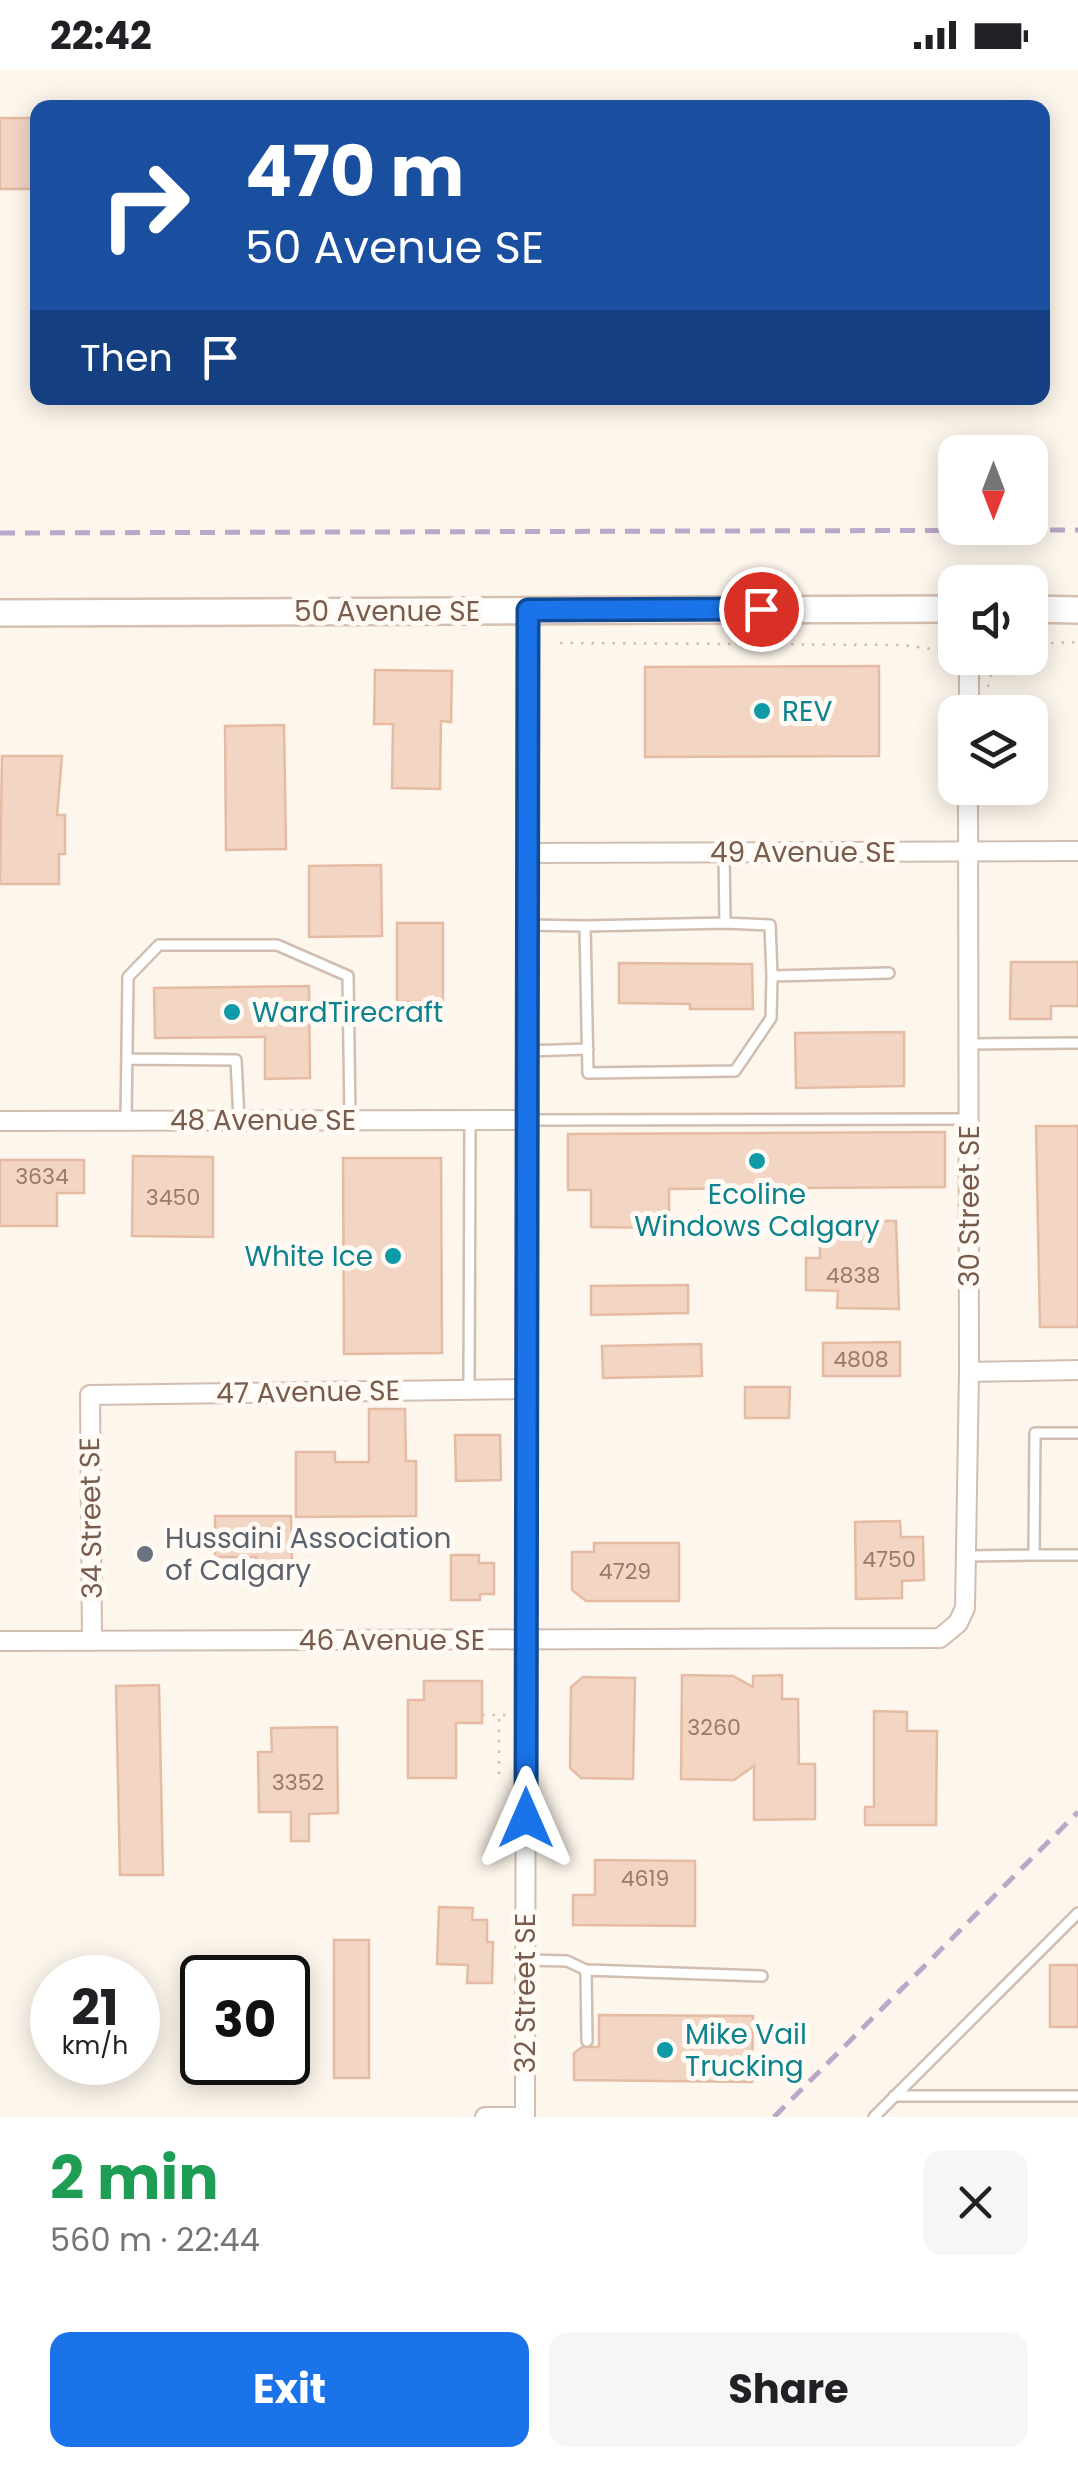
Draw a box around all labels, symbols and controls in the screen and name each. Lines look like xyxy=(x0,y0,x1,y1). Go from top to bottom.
text: 22:42 xyxy=(50,9,152,62)
text: 470 m xyxy=(245,122,464,221)
icon: right xyxy=(80,140,210,270)
text: 50 Avenue SE xyxy=(245,216,544,279)
icon: arrive xyxy=(193,330,248,385)
text: Then xyxy=(80,331,173,384)
north arrow xyxy=(938,435,1048,545)
map controls xyxy=(938,435,1048,805)
button: sound xyxy=(938,565,1048,675)
pin xyxy=(719,567,804,652)
icon: arrive xyxy=(734,582,789,637)
street label: 50 Avenue SE xyxy=(294,592,480,631)
place label: REV xyxy=(782,692,832,731)
button: layers xyxy=(938,695,1048,805)
marker: REV xyxy=(751,700,773,722)
street label: 49 Avenue SE xyxy=(710,833,896,872)
place label: WardTirecraft xyxy=(252,993,443,1032)
marker: WardTirecraft xyxy=(221,1001,243,1023)
street label: 48 Avenue SE xyxy=(170,1101,356,1140)
street label: 30 Street SE xyxy=(950,1125,989,1287)
marker: Ecoline Windows Calgary xyxy=(746,1150,768,1172)
house number: 3634 xyxy=(15,1161,69,1192)
place label: Ecoline Windows Calgary xyxy=(634,1175,880,1246)
house number: 3450 xyxy=(146,1182,200,1213)
place label: White Ice xyxy=(245,1237,373,1276)
marker: White Ice xyxy=(382,1245,404,1267)
house number: 4838 xyxy=(826,1260,880,1291)
house number: 4808 xyxy=(833,1344,889,1375)
street label: 47 Avenue SE xyxy=(216,1371,400,1413)
street label: 34 Street SE xyxy=(70,1437,112,1599)
place label: Hussaini Association of Calgary xyxy=(165,1519,451,1590)
marker: Hussaini Association of Calgary xyxy=(134,1543,156,1565)
house number: 4750 xyxy=(862,1544,916,1575)
house number: 4729 xyxy=(599,1556,651,1587)
street label: 46 Avenue SE xyxy=(299,1621,485,1660)
house number: 3260 xyxy=(687,1712,741,1743)
position arrow xyxy=(474,1766,578,1870)
house number: 3352 xyxy=(272,1767,324,1798)
house number: 4619 xyxy=(621,1863,669,1894)
street label: 32 Street SE xyxy=(506,1913,545,2073)
speed limit sign: 30 xyxy=(180,1955,310,2085)
text: 21 xyxy=(71,1972,119,2043)
place label: Mike Vail Trucking xyxy=(685,2015,807,2086)
text: km/h xyxy=(62,2028,128,2063)
marker: Mike Vail Trucking xyxy=(654,2039,676,2061)
text: 2 min xyxy=(50,2136,219,2220)
button: close xyxy=(923,2150,1028,2255)
text: 560 m · 22:44 xyxy=(50,2217,260,2262)
button: Exit xyxy=(50,2332,529,2447)
button: Share xyxy=(549,2332,1028,2447)

